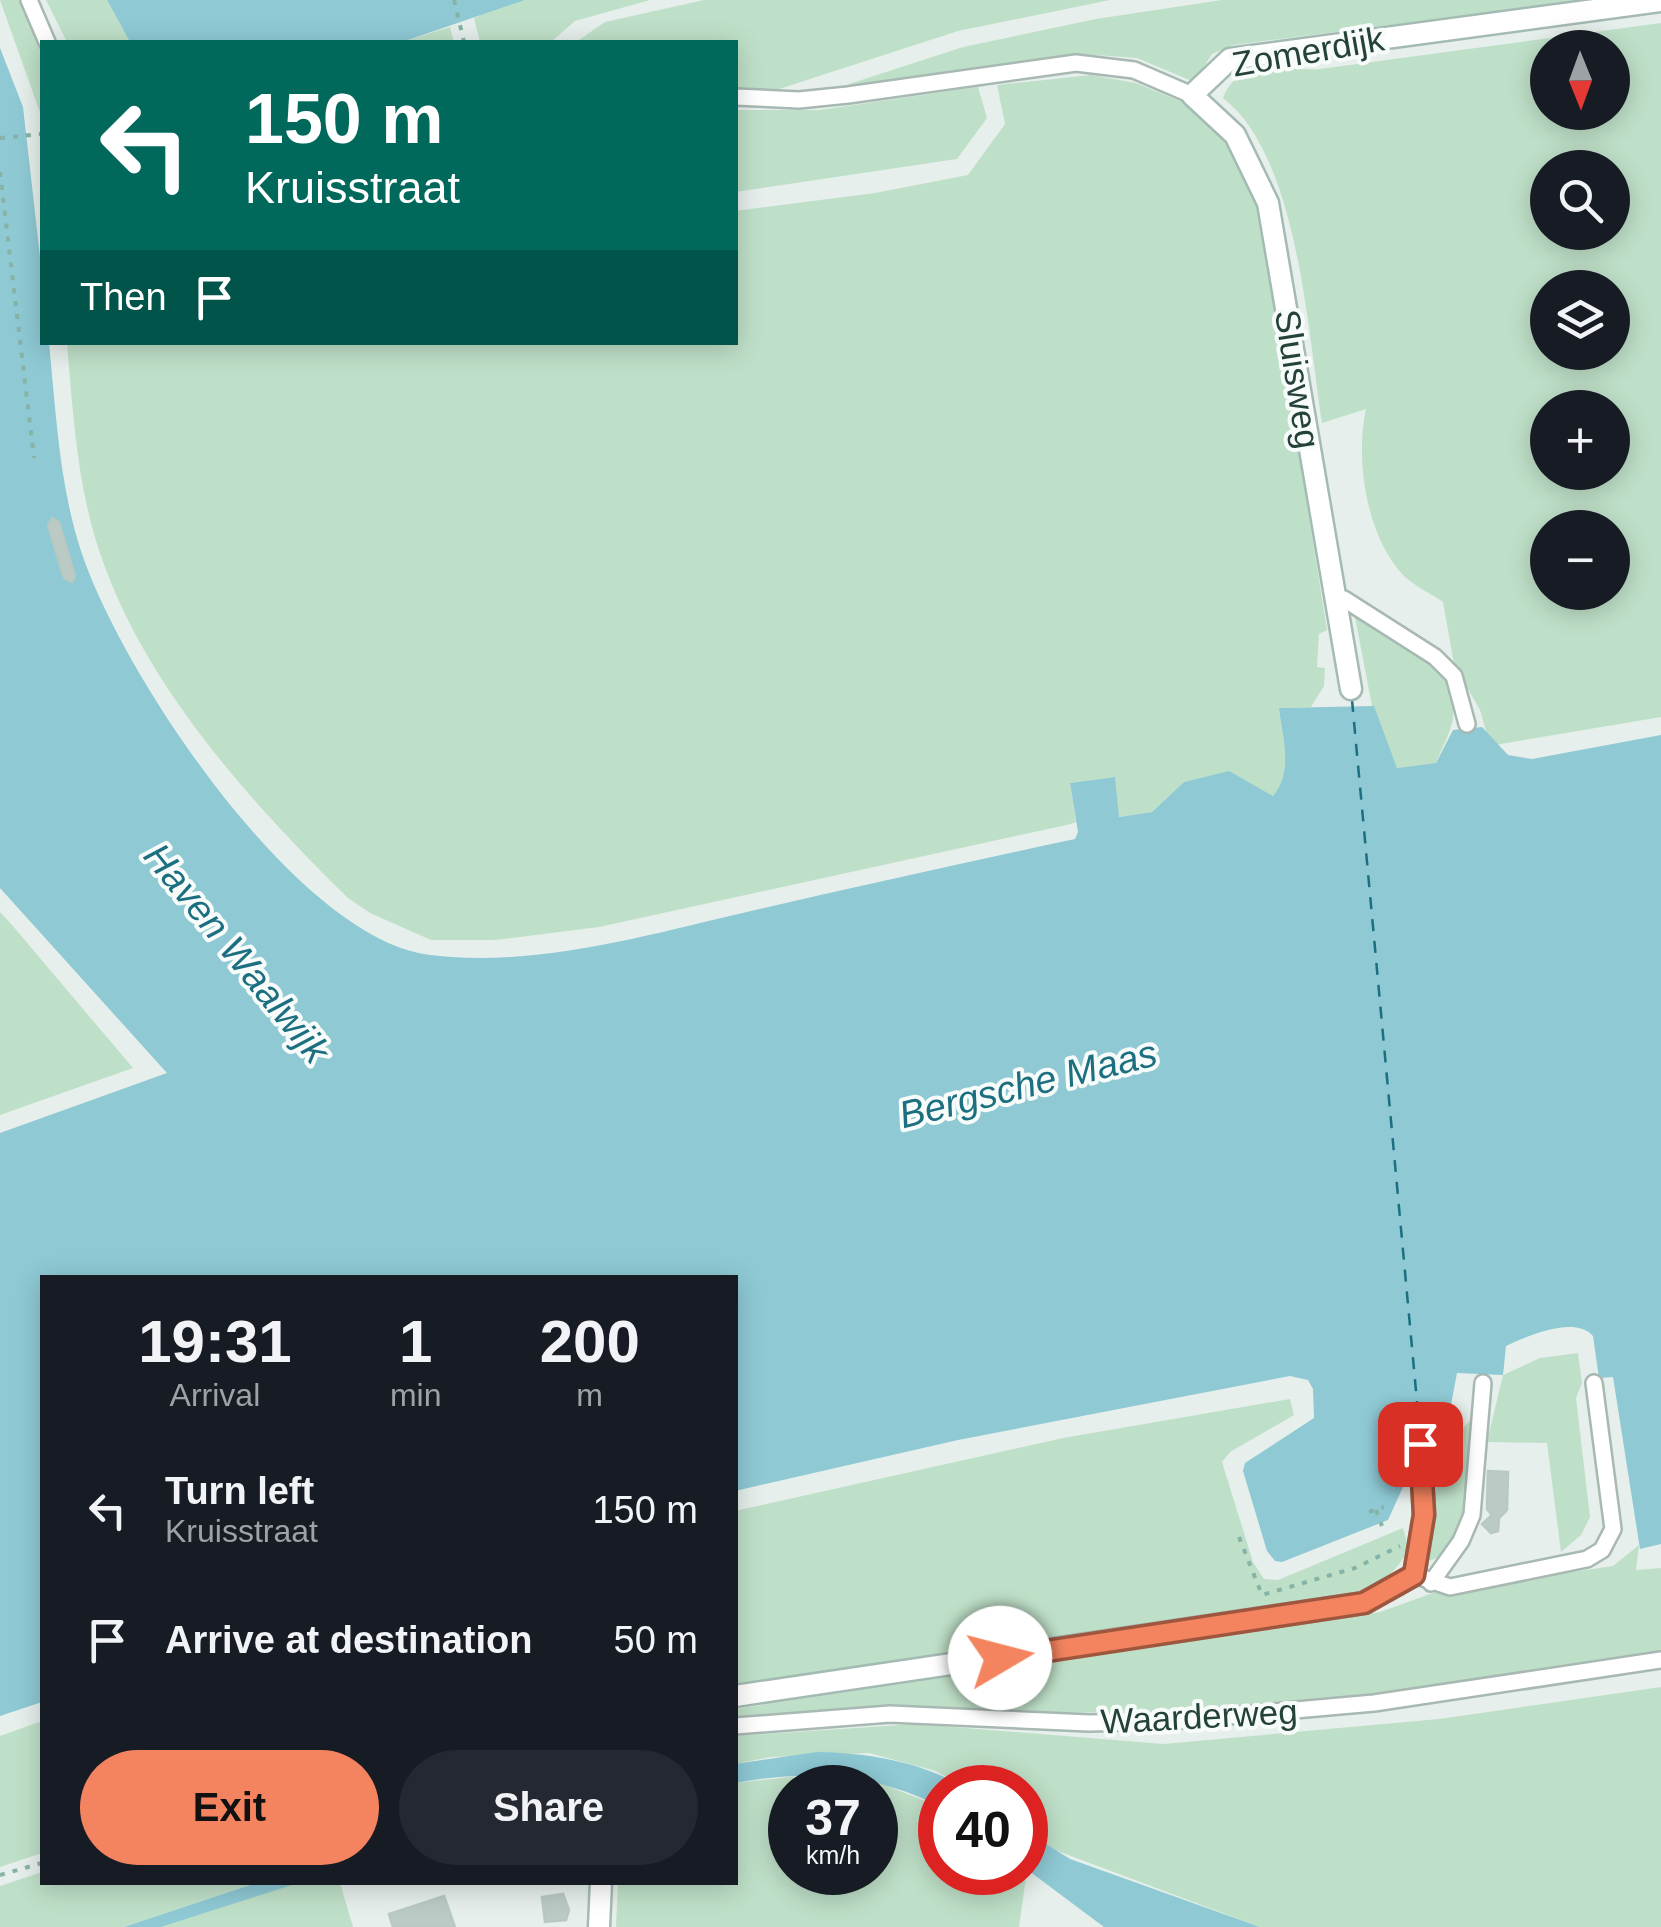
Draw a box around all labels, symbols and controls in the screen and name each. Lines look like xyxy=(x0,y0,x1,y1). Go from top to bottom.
street label: Zomerdijk xyxy=(1229,18,1388,84)
north arrow xyxy=(1530,30,1630,130)
map controls xyxy=(1530,30,1630,610)
icon: left xyxy=(80,80,210,210)
text: 150 m xyxy=(245,80,443,158)
button: search xyxy=(1530,150,1630,250)
text: Kruisstraat xyxy=(245,162,460,213)
icon: arrive xyxy=(187,270,242,325)
button: layers xyxy=(1530,270,1630,370)
text: Then xyxy=(80,276,167,318)
street label: Sluisweg xyxy=(1268,307,1328,451)
button: + xyxy=(1530,390,1630,490)
button: − xyxy=(1530,510,1630,610)
water label: Haven Waalwijk xyxy=(136,835,339,1073)
water label: Bergsche Maas xyxy=(895,1032,1161,1136)
text: 19:31 xyxy=(138,1308,292,1375)
text: 1 xyxy=(399,1308,432,1375)
text: 200 xyxy=(540,1308,640,1375)
text: Arrival xyxy=(170,1377,260,1413)
text: min xyxy=(390,1377,441,1413)
text: m xyxy=(576,1377,603,1413)
pin xyxy=(1378,1402,1463,1487)
icon: arrive xyxy=(1393,1417,1448,1472)
text: Turn left xyxy=(165,1470,314,1512)
icon: left xyxy=(80,1483,135,1538)
text: 150 m xyxy=(592,1489,698,1531)
text: Kruisstraat xyxy=(165,1513,318,1549)
position arrow xyxy=(948,1606,1052,1710)
icon: arrive xyxy=(80,1613,135,1668)
text: Arrive at destination xyxy=(165,1619,532,1661)
text: 50 m xyxy=(614,1619,698,1661)
street label: Waarderweg xyxy=(1100,1691,1298,1741)
button: Exit xyxy=(80,1750,379,1865)
button: Share xyxy=(399,1750,698,1865)
speed limit sign: 40 xyxy=(918,1765,1048,1895)
text: 37 xyxy=(805,1790,861,1846)
text: km/h xyxy=(806,1841,860,1869)

